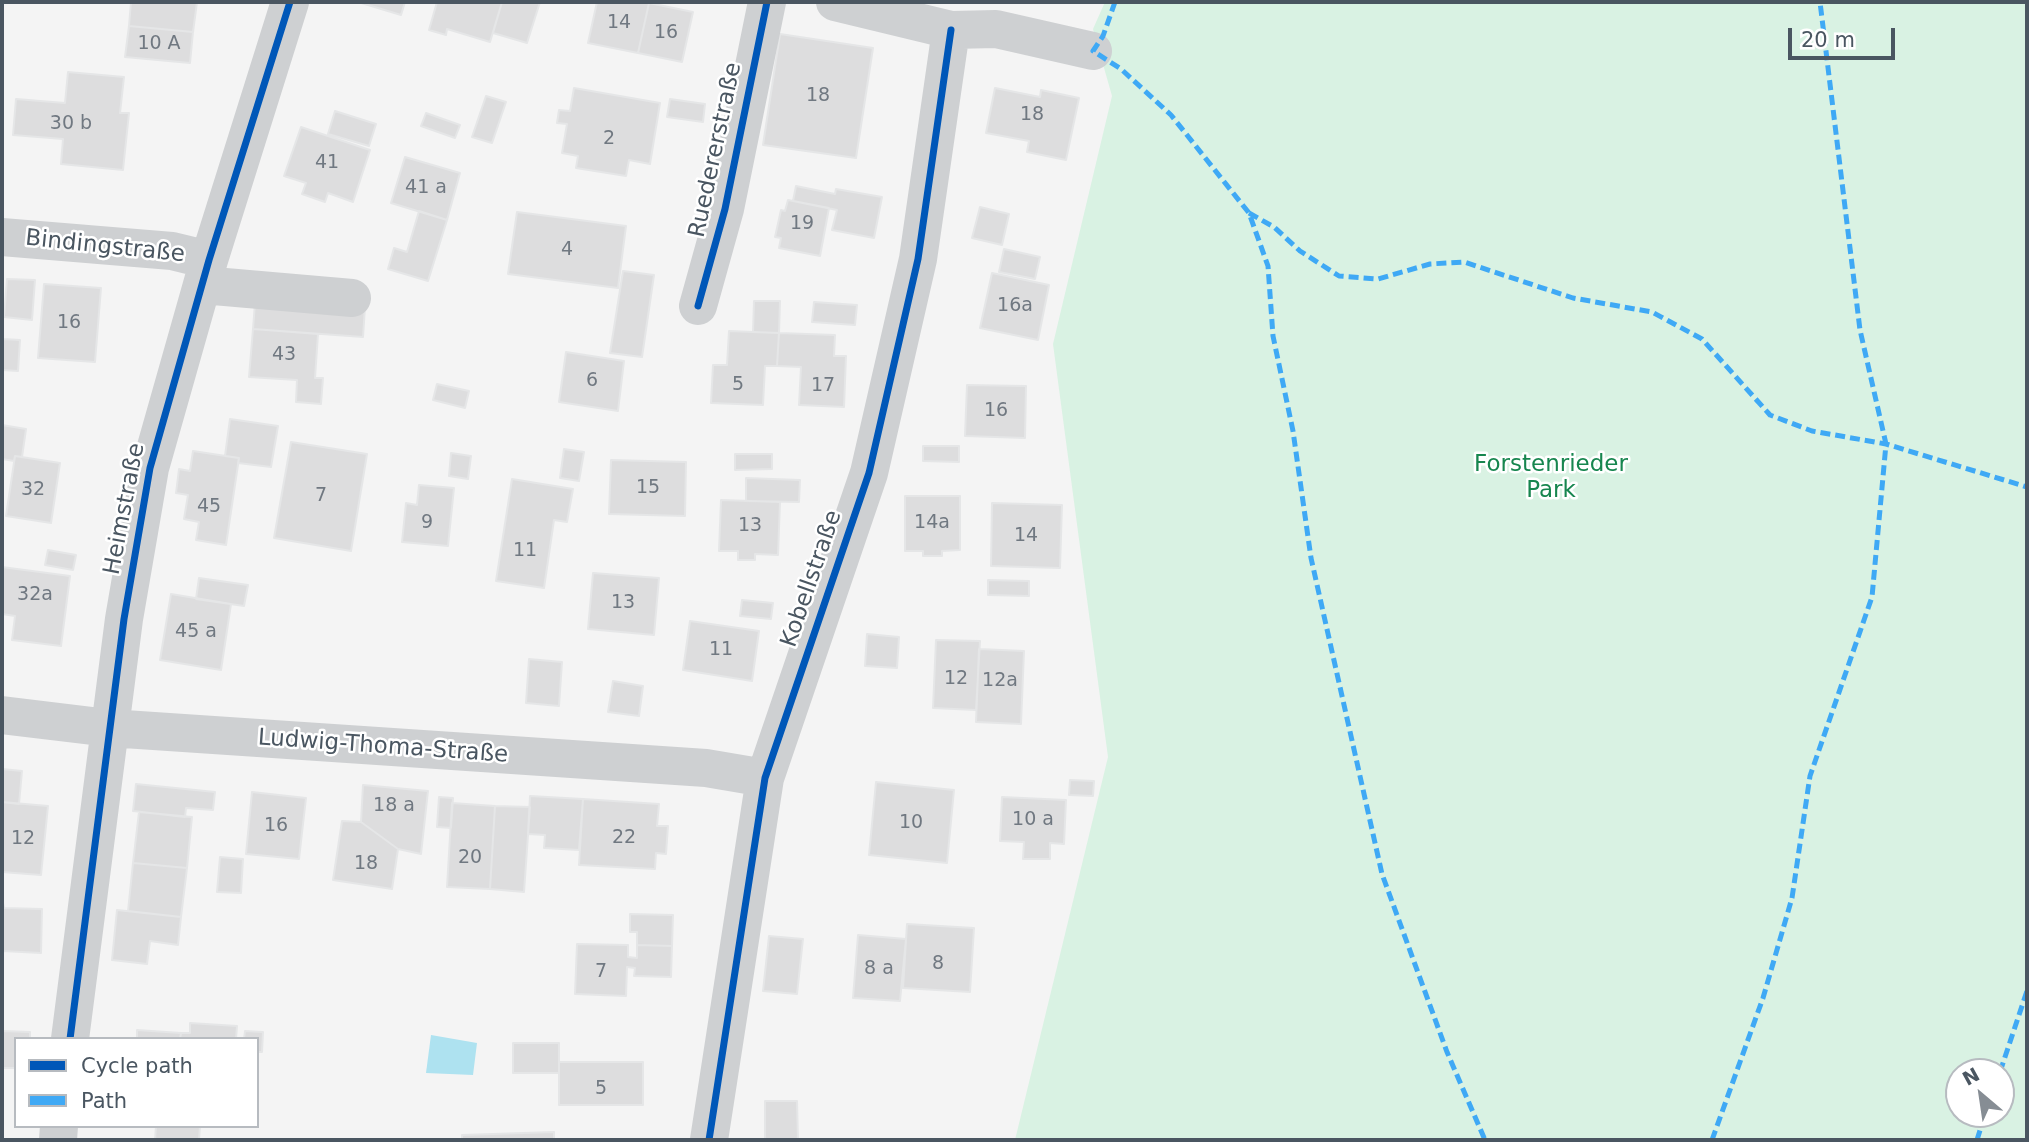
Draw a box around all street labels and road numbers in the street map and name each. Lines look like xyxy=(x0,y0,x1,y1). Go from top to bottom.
street label: Ruedererstraße xyxy=(684,60,748,240)
street label: Bindingstraße xyxy=(24,225,186,269)
street label: Heimstraße xyxy=(99,441,151,577)
street label: Kobellstraße xyxy=(776,507,848,651)
street label: Ludwig-Thoma-Straße xyxy=(257,724,509,770)

